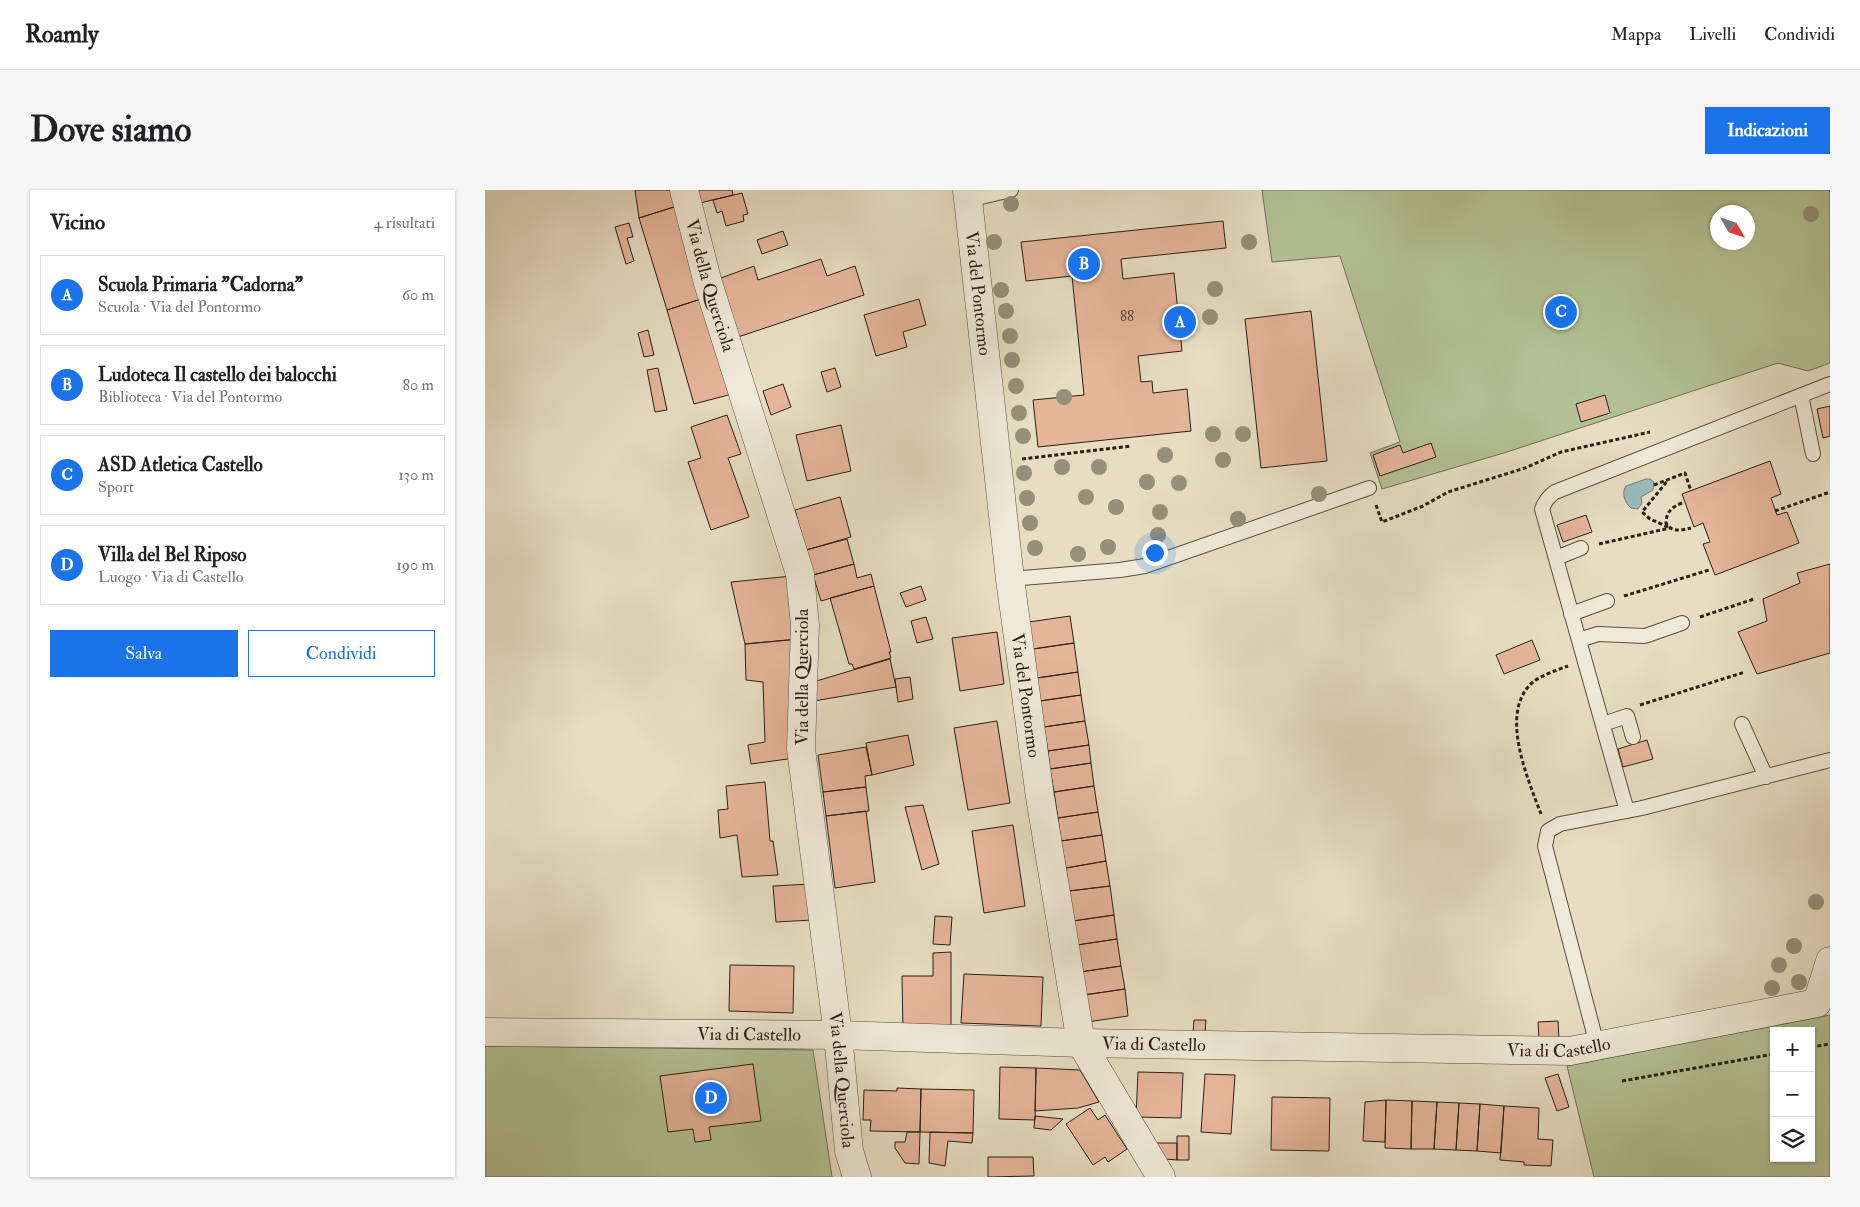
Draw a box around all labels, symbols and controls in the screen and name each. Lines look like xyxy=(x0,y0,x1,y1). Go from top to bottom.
text: Roamly xyxy=(25,19,99,50)
text: Mappa xyxy=(1611,23,1661,46)
text: Livelli xyxy=(1689,23,1736,46)
text: Condividi xyxy=(1764,23,1835,46)
button: Indicazioni xyxy=(1705,107,1830,154)
text: Dove siamo xyxy=(30,108,191,152)
north arrow xyxy=(1710,205,1755,250)
text: Vicino xyxy=(50,209,105,236)
text: 4 risultati xyxy=(374,213,435,233)
street label: Via della Querciola xyxy=(680,217,740,355)
street label: Via del Pontormo xyxy=(960,230,996,357)
pin: B xyxy=(1068,245,1100,283)
text: Scuola Primaria "Cadorna" xyxy=(98,273,303,297)
text: A xyxy=(62,285,72,305)
text: 60 m xyxy=(402,285,434,305)
pin: C xyxy=(1545,293,1577,331)
text: Scuola · Via del Pontormo xyxy=(98,297,261,317)
pin: A xyxy=(1164,303,1196,341)
house number: 88 xyxy=(1120,307,1134,326)
text: Ludoteca Il castello dei balocchi xyxy=(98,363,337,387)
text: B xyxy=(62,375,72,395)
text: 80 m xyxy=(403,375,434,395)
text: Biblioteca · Via del Pontormo xyxy=(98,387,282,407)
text: ASD Atletica Castello xyxy=(98,453,263,477)
text: C xyxy=(61,465,73,485)
text: 130 m xyxy=(398,465,434,485)
text: Sport xyxy=(98,477,134,497)
your location xyxy=(1142,540,1168,566)
text: Villa del Bel Riposo xyxy=(98,543,246,567)
text: D xyxy=(60,555,74,575)
text: 190 m xyxy=(396,555,434,575)
text: Luogo · Via di Castello xyxy=(98,567,243,587)
street label: Via della Querciola xyxy=(791,608,814,745)
button: Salva xyxy=(50,630,238,677)
button: Condividi xyxy=(248,630,435,677)
street label: Via del Pontormo xyxy=(1006,632,1046,759)
street label: Via della Querciola xyxy=(823,1010,860,1150)
street label: Via di Castello xyxy=(697,1023,801,1047)
map controls xyxy=(1770,1027,1815,1162)
button: + xyxy=(1770,1027,1815,1072)
street label: Via di Castello xyxy=(1102,1032,1206,1057)
street label: Via di Castello xyxy=(1507,1032,1613,1063)
button: − xyxy=(1770,1072,1815,1117)
pin: D xyxy=(695,1079,727,1117)
button: layers xyxy=(1770,1117,1815,1162)

